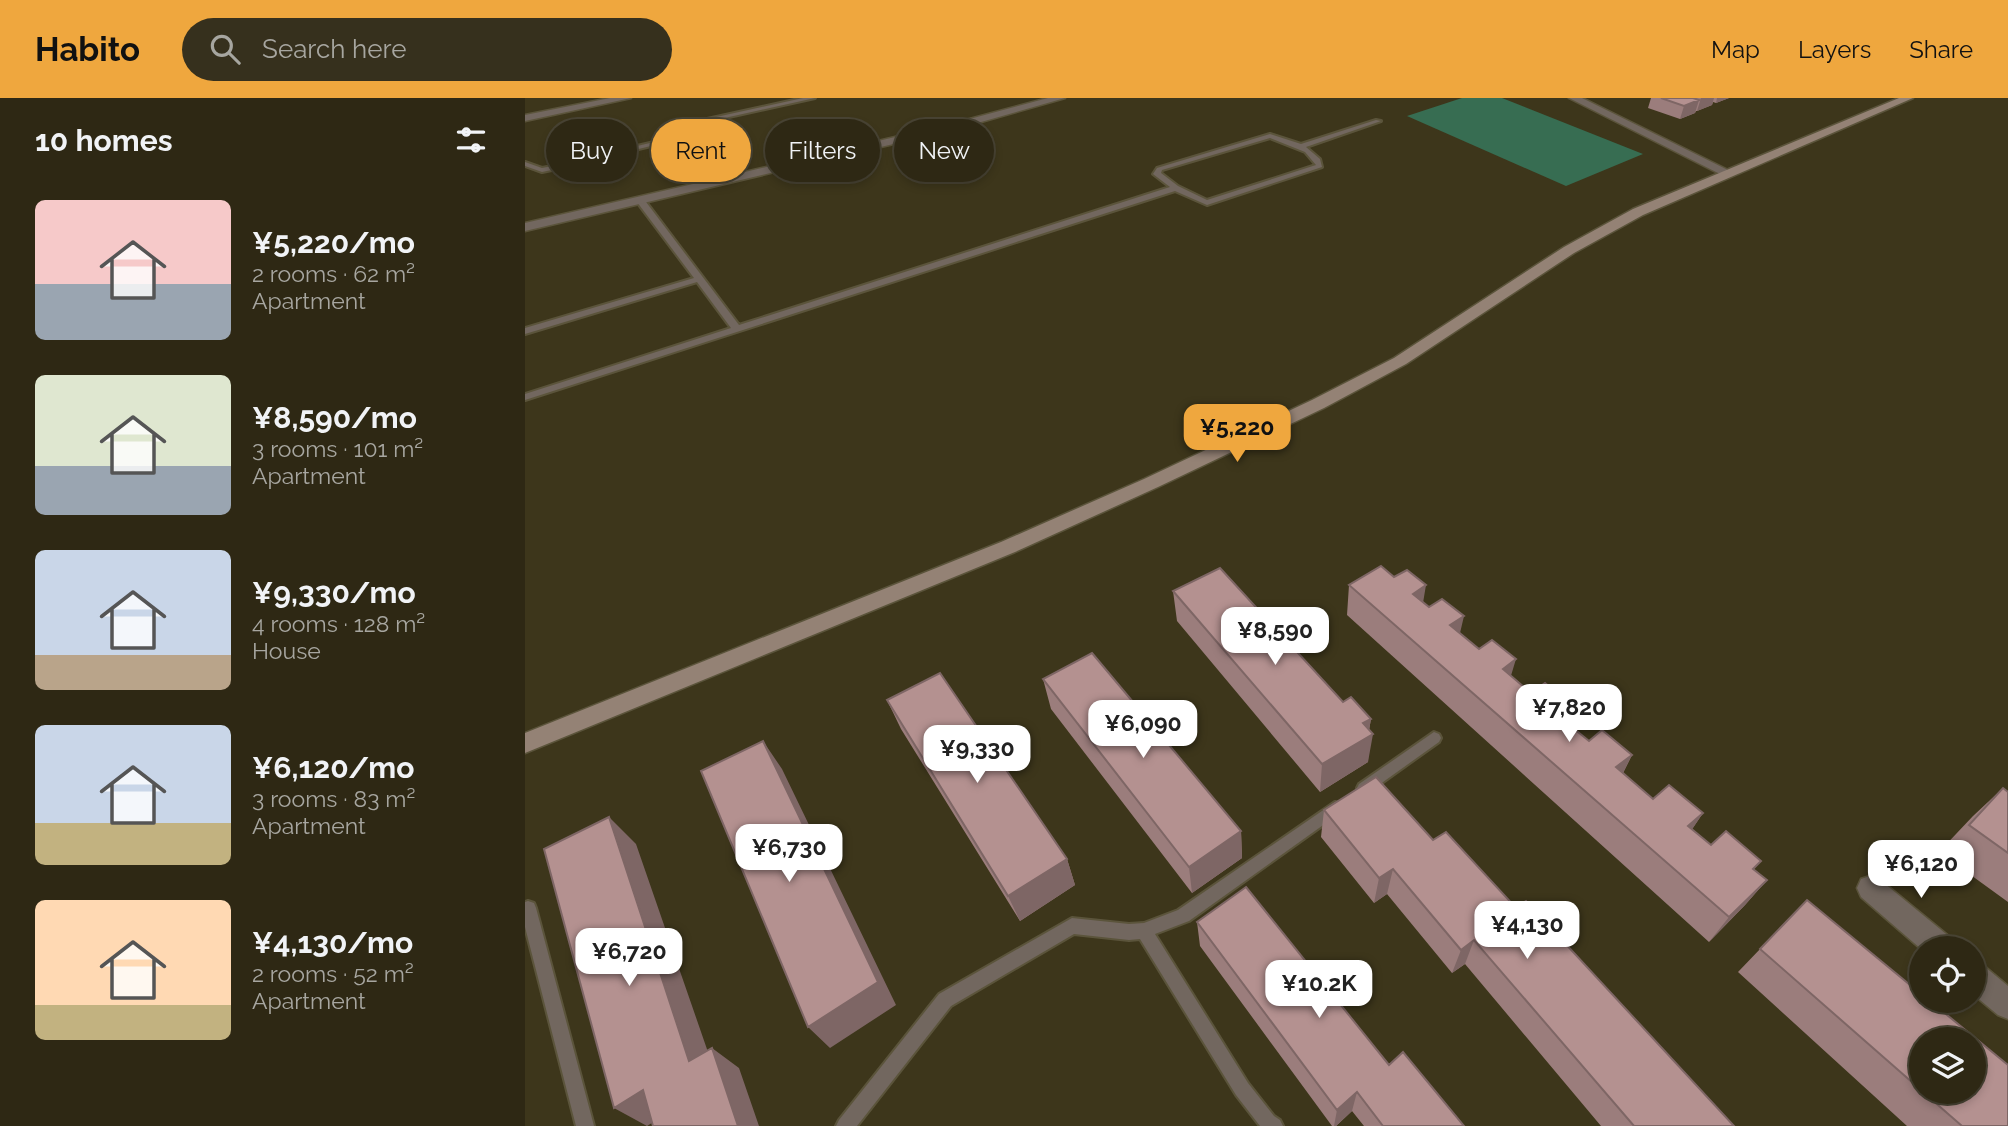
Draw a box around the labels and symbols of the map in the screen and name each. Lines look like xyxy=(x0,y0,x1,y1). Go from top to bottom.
pin: ¥5,220 xyxy=(1180,404,1294,464)
pin: ¥8,590 xyxy=(1218,608,1332,667)
pin: ¥7,820 xyxy=(1512,684,1626,744)
pin: ¥6,090 xyxy=(1086,700,1200,760)
pin: ¥9,330 xyxy=(920,726,1034,785)
pin: ¥6,730 xyxy=(732,824,846,884)
pin: ¥6,120 xyxy=(1864,840,1978,900)
pin: ¥4,130 xyxy=(1470,902,1584,961)
pin: ¥6,720 xyxy=(572,928,686,988)
pin: ¥10.2K xyxy=(1262,960,1376,1020)

